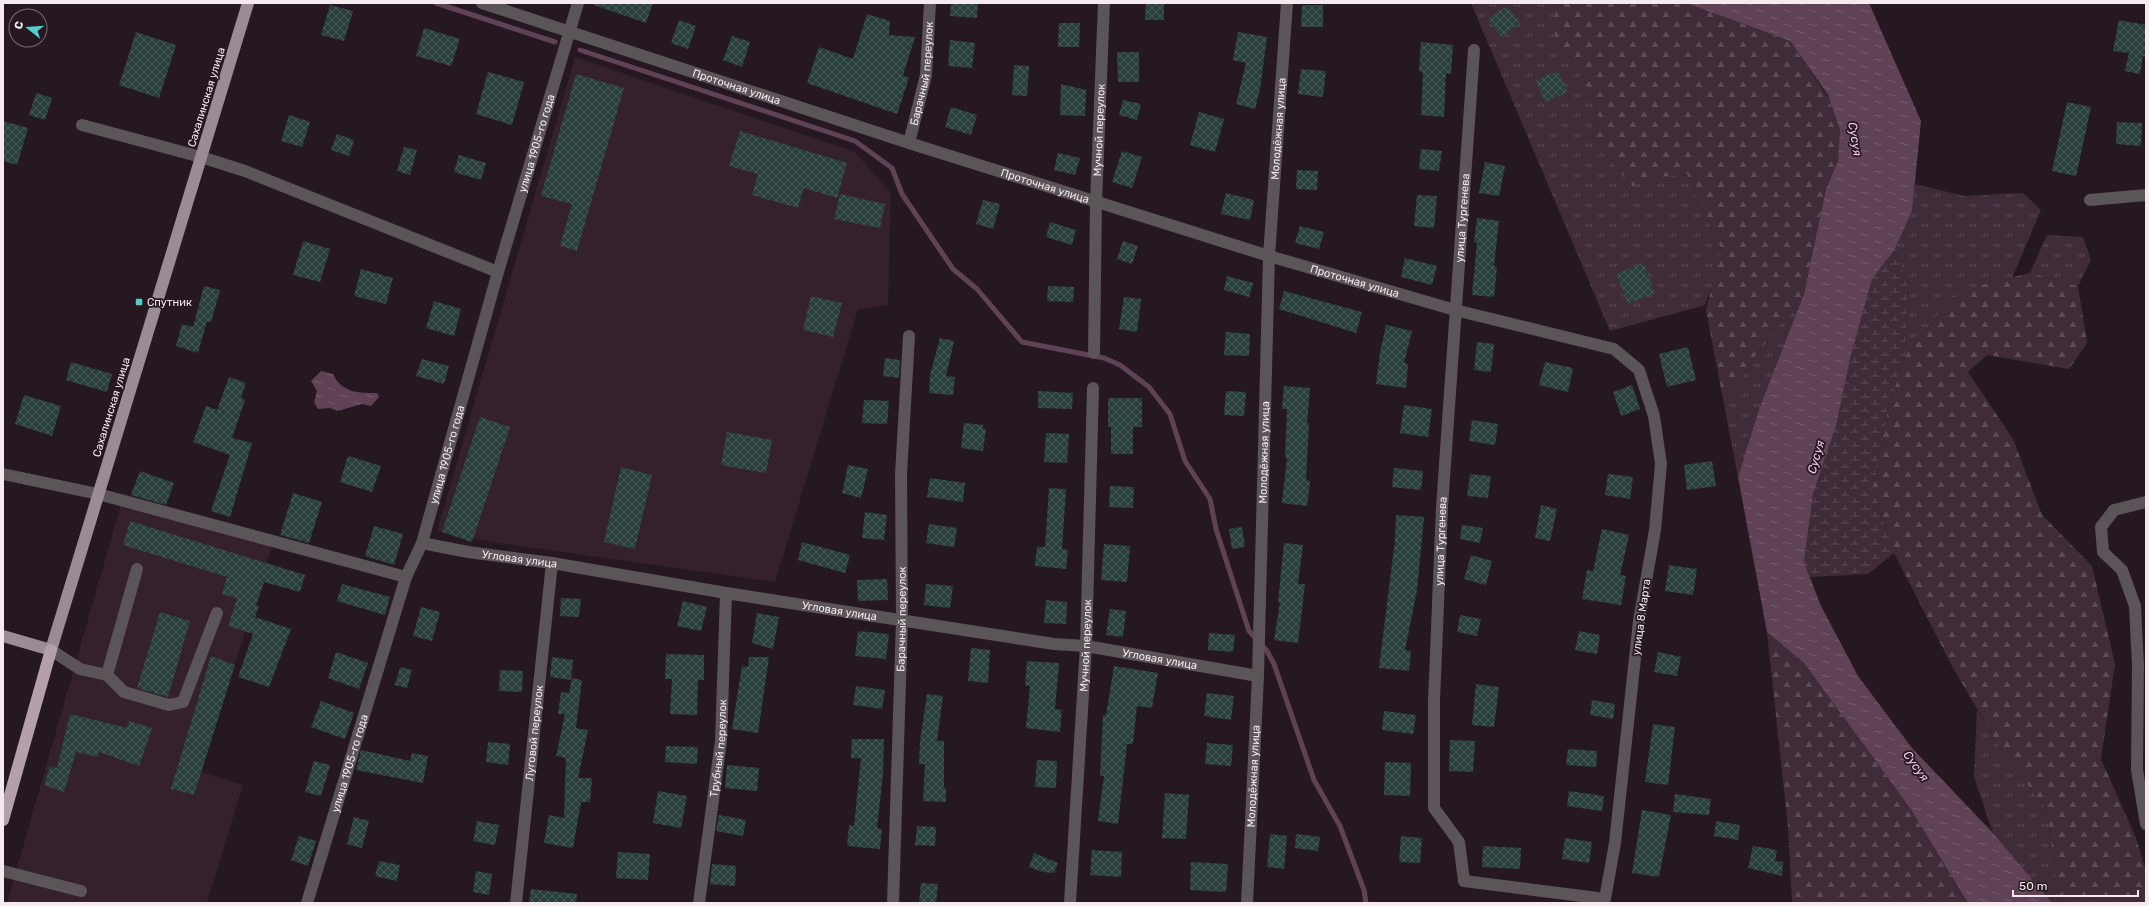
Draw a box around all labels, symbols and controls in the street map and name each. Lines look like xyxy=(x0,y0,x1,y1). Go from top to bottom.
north arrow xyxy=(8,8,48,48)
text: С xyxy=(12,19,26,31)
street label: Барачный переулок xyxy=(908,21,936,127)
street label: Сахалинская улица xyxy=(185,46,228,149)
street label: Проточная улица xyxy=(691,66,782,107)
street label: Молодёжная улица xyxy=(1268,77,1289,180)
street label: Мучной переулок xyxy=(1091,83,1108,177)
street label: улица 1905-го года xyxy=(516,93,557,194)
water label: Сусуя xyxy=(1845,121,1865,157)
street label: Проточная улица xyxy=(999,166,1091,206)
street label: улица Тургенева xyxy=(1453,173,1472,263)
street label: Проточная улица xyxy=(1309,262,1401,300)
place label: Спутник xyxy=(147,296,192,309)
marker: Спутник xyxy=(134,297,144,307)
street label: Сахалинская улица xyxy=(90,356,133,459)
street label: Молодёжная улица xyxy=(1257,401,1272,504)
street label: улица 1905-го года xyxy=(427,404,467,506)
water label: Сусуя xyxy=(1805,438,1828,475)
street label: улица Тургенева xyxy=(1433,496,1450,586)
street label: Угловая улица xyxy=(481,548,558,571)
street label: Барачный переулок xyxy=(894,566,909,672)
street label: улица 8 Марта xyxy=(1630,578,1653,656)
street label: Угловая улица xyxy=(801,599,878,623)
street label: Мучной переулок xyxy=(1077,599,1094,692)
street label: Угловая улица xyxy=(1121,646,1198,672)
street label: Луговой переулок xyxy=(523,684,546,782)
street label: Трубный переулок xyxy=(707,699,729,798)
street label: улица 1905-го года xyxy=(329,713,371,814)
street label: Молодёжная улица xyxy=(1245,725,1263,828)
water label: Сусуя xyxy=(1900,748,1932,784)
scale bar xyxy=(2013,872,2138,898)
text: 50 m xyxy=(2019,879,2047,893)

